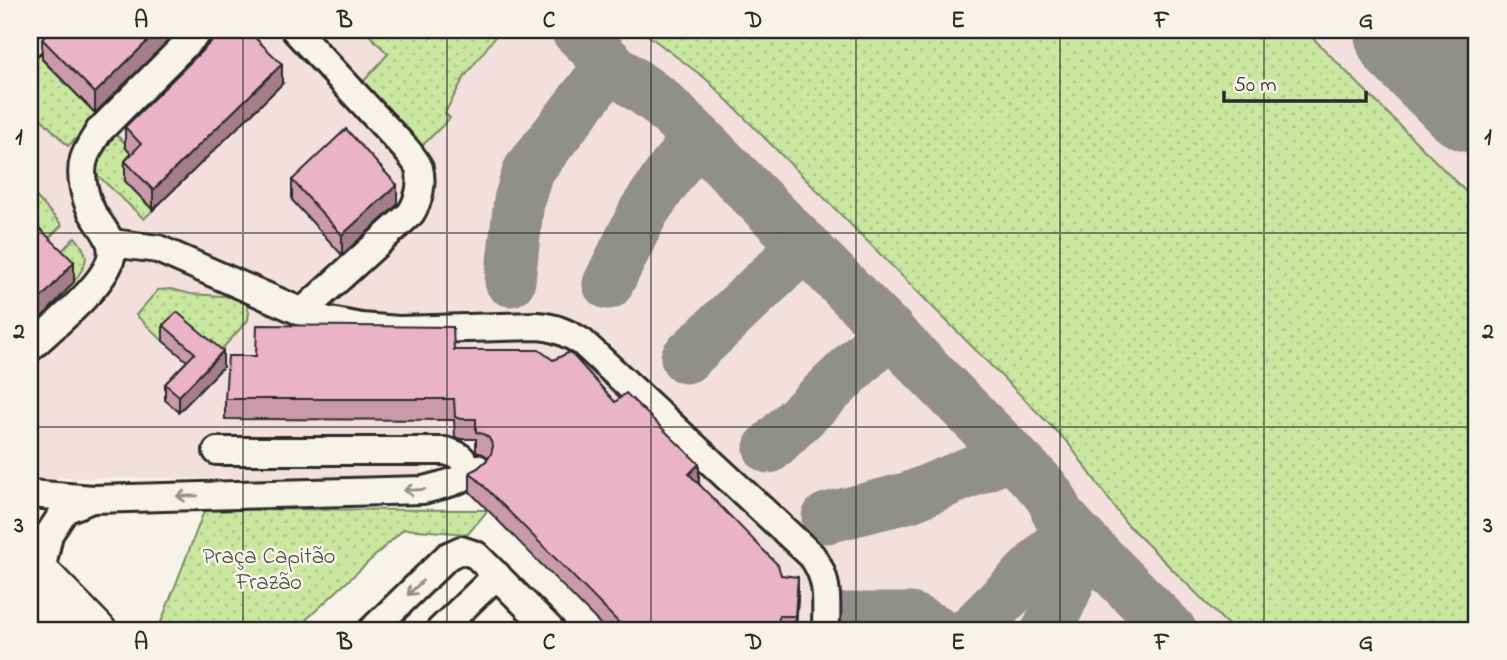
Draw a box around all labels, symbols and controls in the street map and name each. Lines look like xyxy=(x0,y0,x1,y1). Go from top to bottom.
text: A xyxy=(134,5,148,38)
text: B xyxy=(336,5,353,38)
text: C xyxy=(543,5,556,38)
text: D xyxy=(745,5,762,38)
text: E xyxy=(951,5,965,38)
text: F xyxy=(1154,5,1170,38)
text: G xyxy=(1359,5,1373,38)
scale bar xyxy=(1224,60,1365,104)
text: 50 m xyxy=(1234,71,1277,101)
text: 1 xyxy=(15,122,23,155)
text: 1 xyxy=(1484,122,1492,155)
text: 2 xyxy=(12,316,25,349)
text: 2 xyxy=(1481,316,1494,349)
one-way arrow xyxy=(403,483,426,496)
one-way arrow xyxy=(175,490,198,503)
text: 3 xyxy=(13,510,24,543)
text: 3 xyxy=(1482,510,1493,543)
park label: Praça Capitão Frazão xyxy=(203,541,335,600)
one-way arrow xyxy=(407,580,424,597)
text: A xyxy=(134,627,148,660)
text: B xyxy=(336,627,353,660)
text: C xyxy=(543,627,556,660)
text: D xyxy=(745,627,762,660)
text: E xyxy=(951,627,965,660)
text: F xyxy=(1154,627,1170,660)
text: G xyxy=(1359,627,1373,660)

